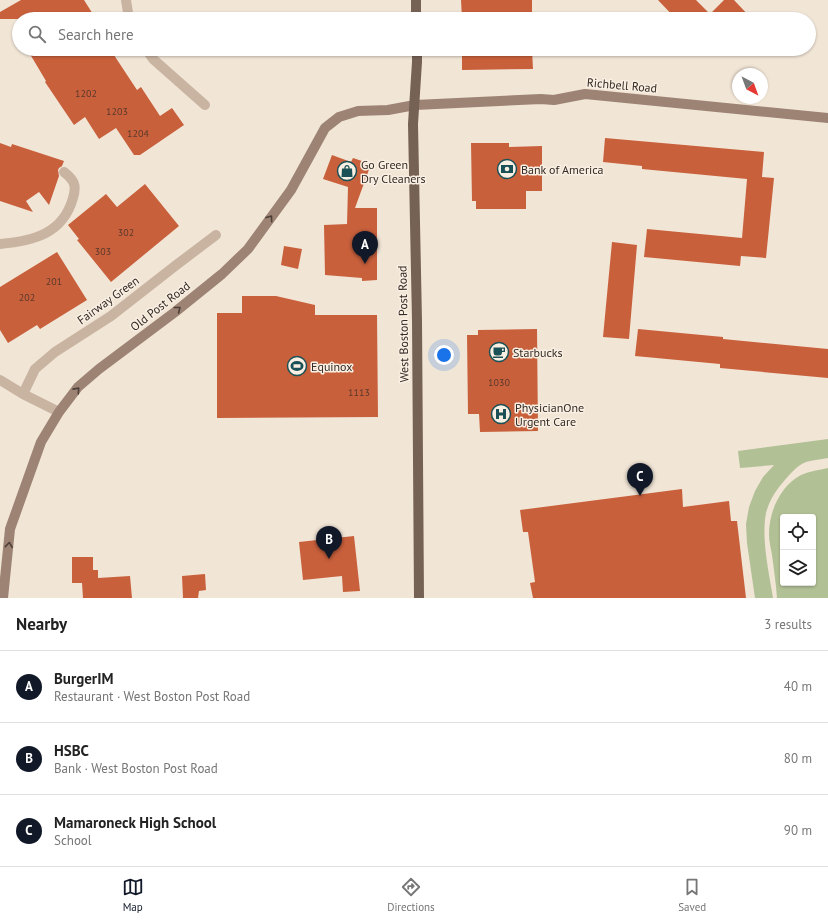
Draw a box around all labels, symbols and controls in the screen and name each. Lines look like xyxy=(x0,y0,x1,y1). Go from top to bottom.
search box xyxy=(12,12,816,56)
icon: search xyxy=(26,23,48,45)
text: Search here xyxy=(58,25,134,44)
north arrow xyxy=(732,68,768,104)
street label: Richbell Road xyxy=(586,74,658,96)
house number: 1202 xyxy=(75,87,97,100)
house number: 1203 xyxy=(106,105,128,118)
house number: 1204 xyxy=(127,127,149,140)
place label: Go Green Dry Cleaners xyxy=(361,157,426,186)
bank icon: Bank of America xyxy=(496,158,518,180)
shop icon: Go Green Dry Cleaners xyxy=(336,160,358,182)
place label: Bank of America xyxy=(521,162,604,177)
one-way arrow xyxy=(266,216,273,223)
house number: 302 xyxy=(118,226,134,239)
pin: A xyxy=(352,231,378,264)
house number: 303 xyxy=(95,245,111,258)
street label: West Boston Post Road xyxy=(394,265,412,383)
street label: Fairway Green xyxy=(74,273,142,327)
house number: 201 xyxy=(46,275,62,288)
street label: Old Post Road xyxy=(127,278,193,334)
house number: 202 xyxy=(19,291,35,304)
one-way arrow xyxy=(174,307,181,314)
cafe icon: Starbucks xyxy=(488,341,510,363)
your location xyxy=(434,345,454,365)
place label: Starbucks xyxy=(513,345,563,360)
sports icon: Equinox xyxy=(286,355,308,377)
place label: Equinox xyxy=(311,359,352,374)
house number: 1030 xyxy=(488,376,510,389)
house number: 1113 xyxy=(348,386,370,399)
one-way arrow xyxy=(72,387,79,395)
place label: PhysicianOne Urgent Care xyxy=(515,400,584,429)
hospital icon: PhysicianOne Urgent Care xyxy=(490,403,512,425)
pin: C xyxy=(627,463,653,496)
map controls xyxy=(780,514,816,586)
button: locate xyxy=(780,514,816,550)
pin: B xyxy=(316,526,342,559)
one-way arrow xyxy=(4,542,13,548)
button: layers xyxy=(780,550,816,586)
text: Nearby xyxy=(16,613,67,635)
text: 3 results xyxy=(764,616,812,633)
text: BurgerIM xyxy=(54,669,113,688)
text: A xyxy=(25,678,33,695)
text: 40 m xyxy=(784,678,812,695)
text: Restaurant · West Boston Post Road xyxy=(54,688,250,705)
text: HSBC xyxy=(54,741,89,760)
text: B xyxy=(25,750,33,767)
text: 80 m xyxy=(784,750,812,767)
text: Bank · West Boston Post Road xyxy=(54,760,218,777)
text: Mamaroneck High School xyxy=(54,813,216,832)
text: C xyxy=(25,822,33,839)
text: 90 m xyxy=(784,822,812,839)
text: School xyxy=(54,832,92,849)
tab: Map xyxy=(122,876,144,914)
tab: Directions xyxy=(387,876,435,914)
tab: Saved xyxy=(678,876,706,914)

